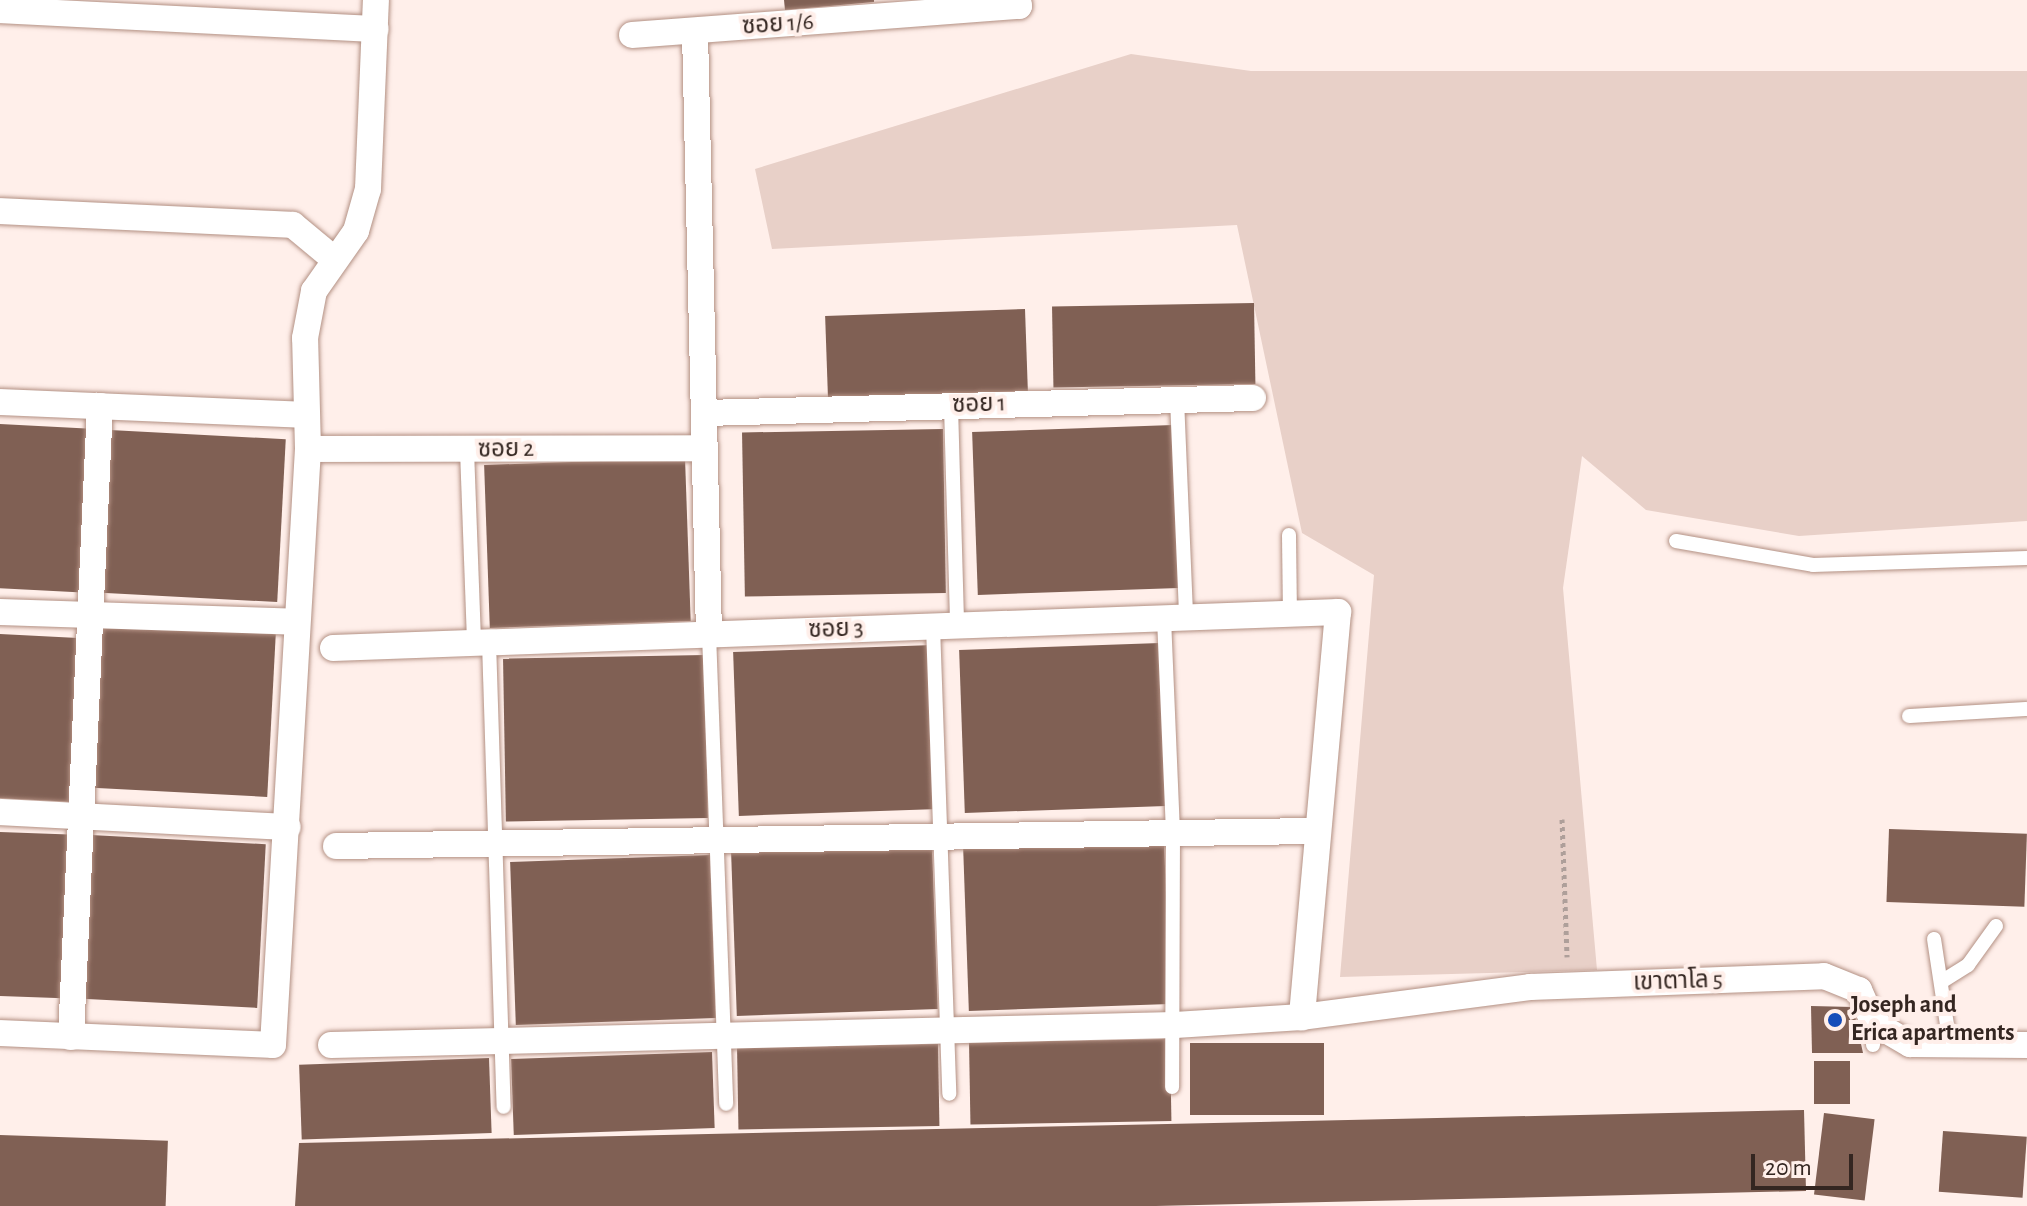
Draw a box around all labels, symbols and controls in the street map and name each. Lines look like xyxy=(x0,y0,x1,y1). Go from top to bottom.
street label: ซอย 1/6 xyxy=(741,8,815,42)
street label: ซอย 1 xyxy=(952,390,1006,420)
street label: ซอย 2 xyxy=(478,435,534,465)
street label: ซอย 3 xyxy=(808,615,864,645)
street label: เขาตาโล 5 xyxy=(1633,966,1723,998)
place label: Joseph and Erica apartments xyxy=(1851,992,2014,1048)
marker: Joseph and Erica apartments xyxy=(1826,1011,1844,1029)
scale bar xyxy=(1755,1138,1857,1188)
text: 20 m xyxy=(1765,1156,1812,1180)

